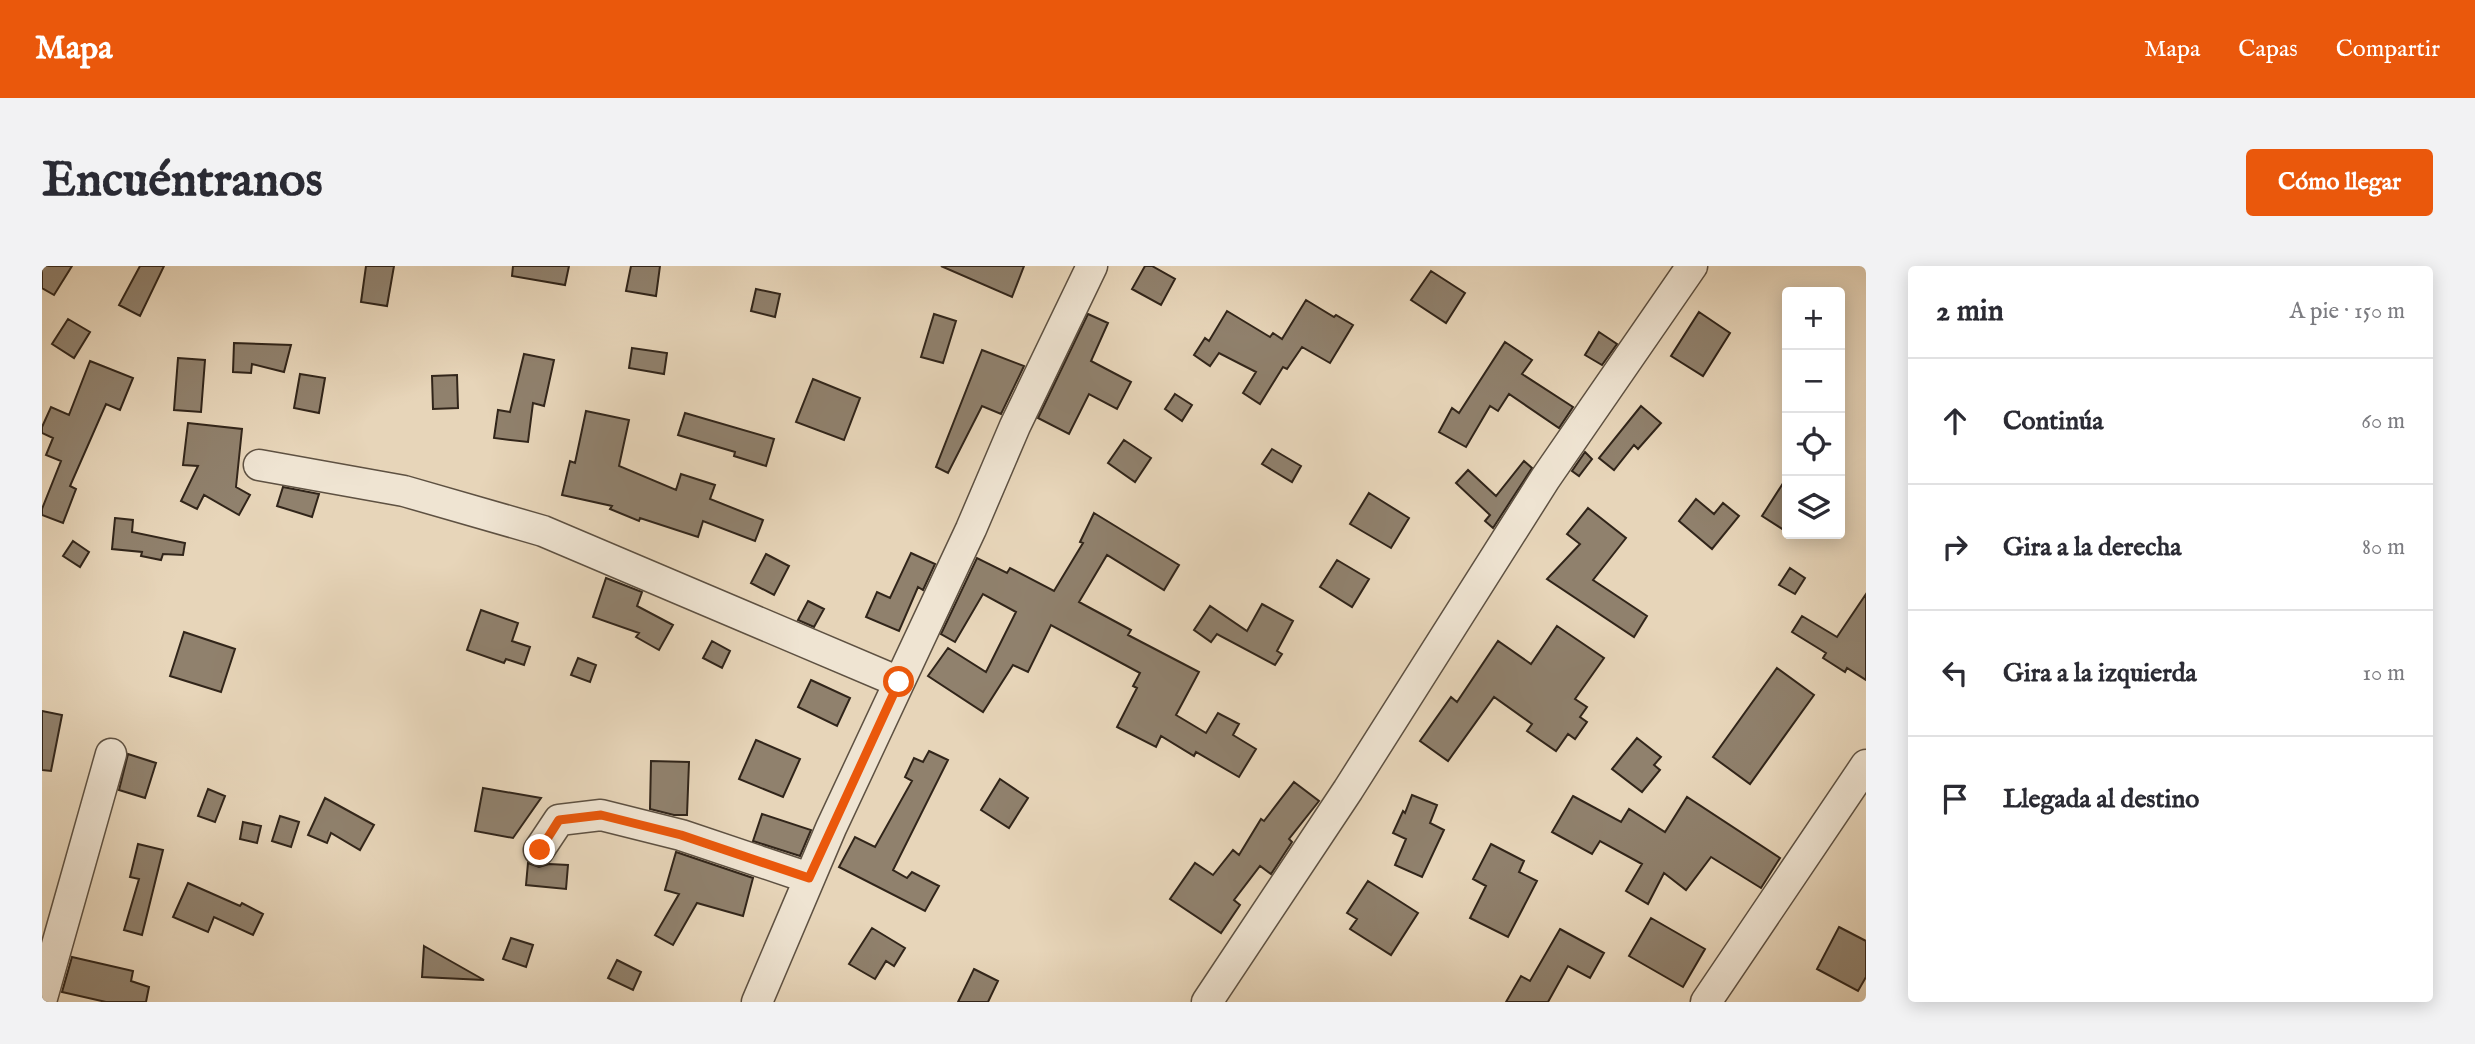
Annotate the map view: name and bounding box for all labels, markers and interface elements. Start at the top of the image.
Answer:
text: Mapa [35,28,112,70]
text: Mapa [2144,34,2200,65]
text: Capas [2238,34,2298,65]
text: Compartir [2336,34,2440,65]
button: Cómo llegar [2246,149,2433,216]
text: Encuéntranos [42,151,323,213]
map controls [1782,287,1845,539]
button: + [1782,287,1845,350]
text: 2 min [1936,293,2004,331]
text: A pie · 150 m [2289,297,2405,326]
button: − [1782,350,1845,413]
icon: ahead [1936,402,1974,440]
text: Continúa [2003,405,2104,438]
text: 60 m [2361,407,2405,436]
button: locate [1782,413,1845,476]
button: layers [1782,476,1845,539]
icon: right [1936,528,1974,566]
text: Gira a la derecha [2003,531,2182,564]
text: 80 m [2362,533,2405,562]
icon: left [1936,654,1974,692]
text: Gira a la izquierda [2003,657,2197,690]
text: 10 m [2362,659,2405,688]
route start [883,666,914,697]
icon: arrive [1936,780,1974,818]
text: Llegada al destino [2003,783,2199,816]
route end [524,834,555,865]

